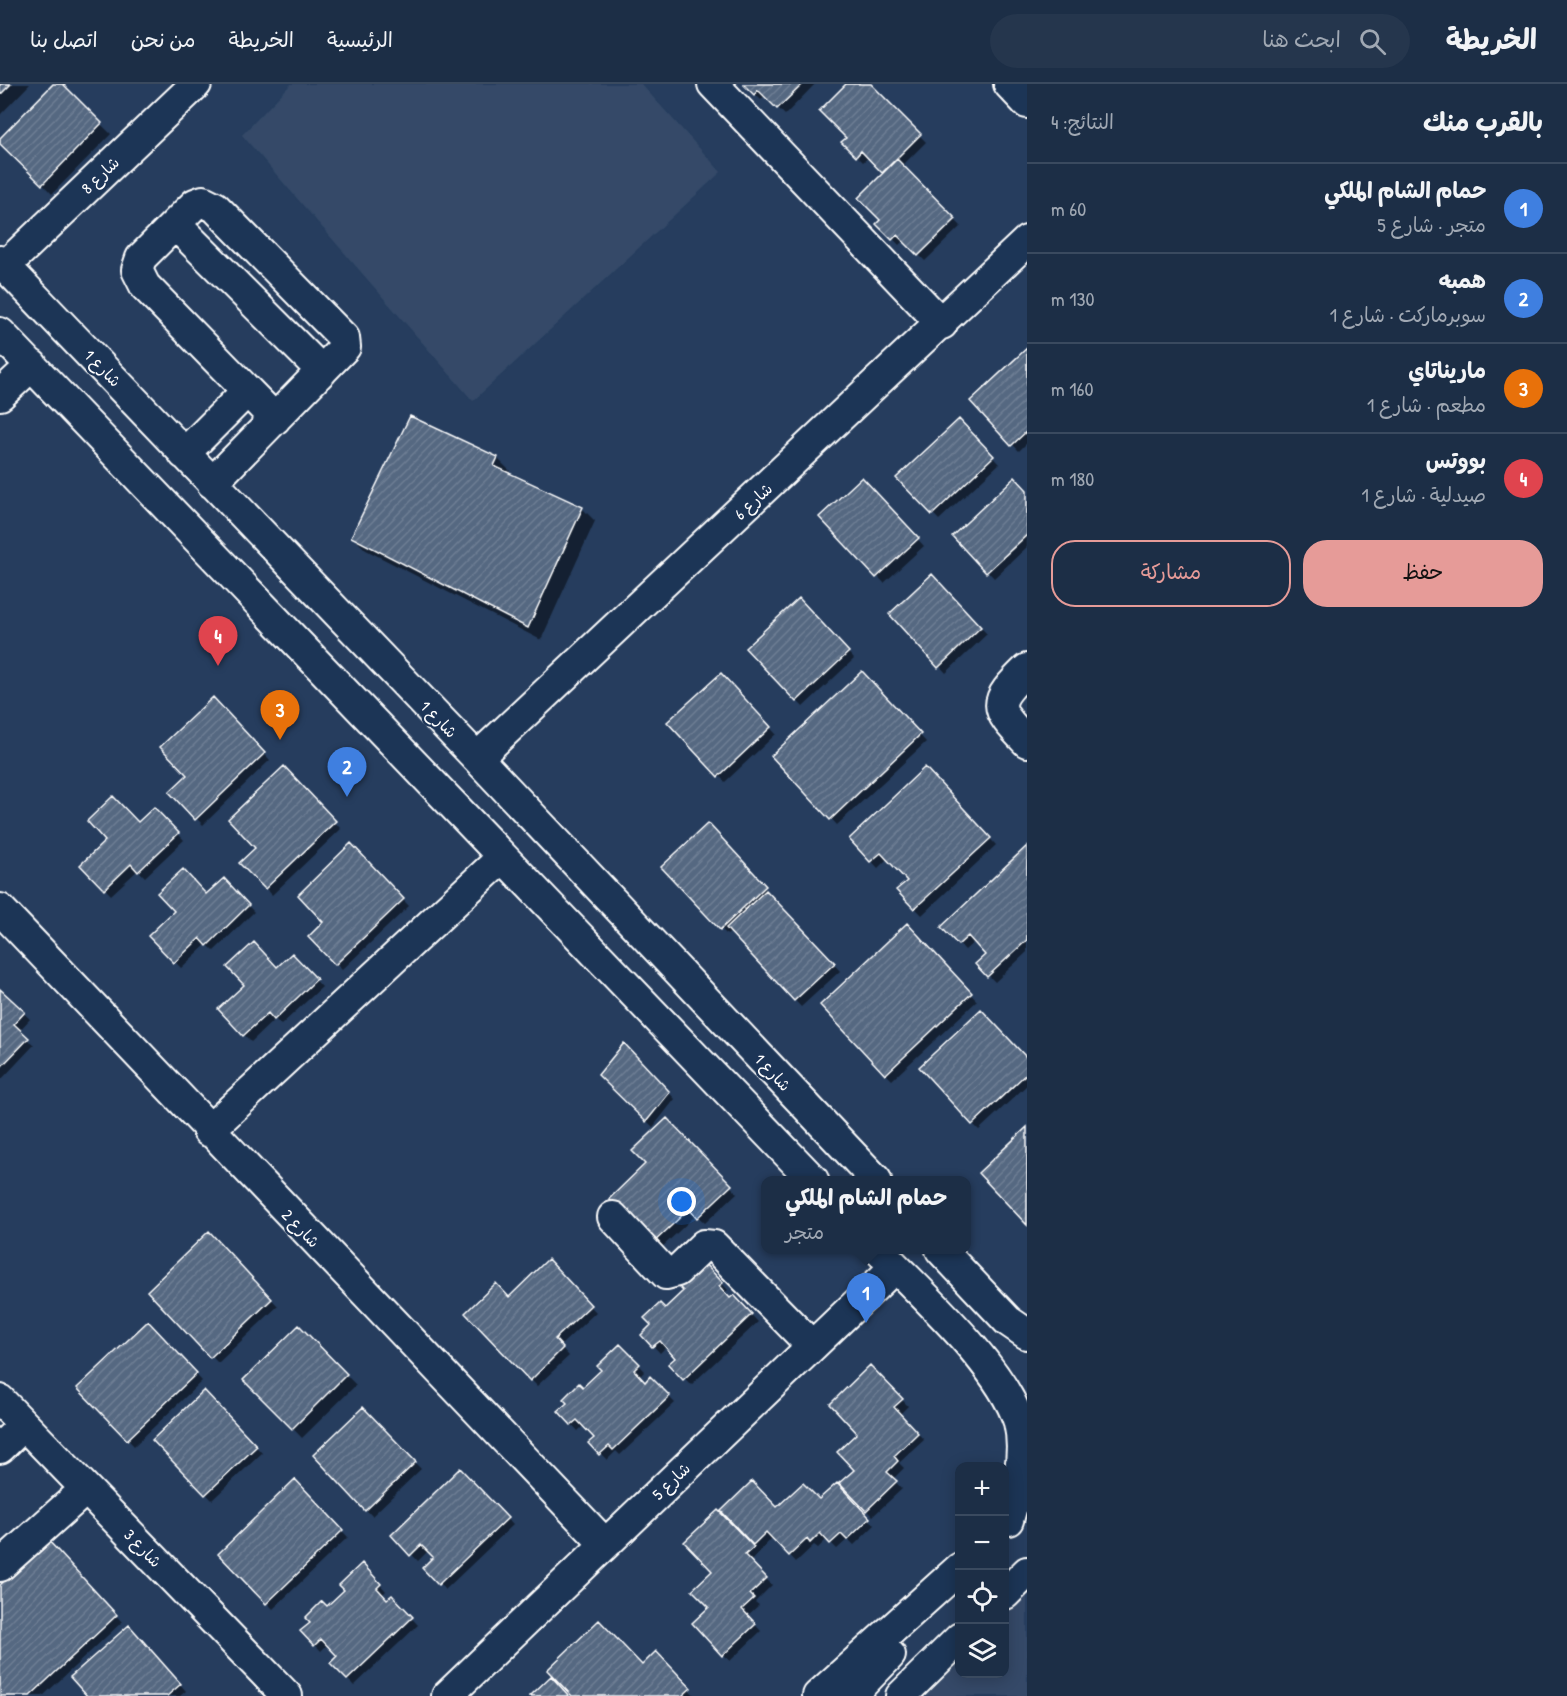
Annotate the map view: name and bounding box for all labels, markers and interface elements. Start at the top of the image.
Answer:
search box [990,14,1410,68]
text: الخريطة [1446,20,1537,58]
text: ابحث هنا [1262,24,1341,54]
text: اتصل بنا [30,25,98,54]
text: من نحن [131,25,195,54]
text: الخريطة [228,25,294,54]
text: الرئيسية [327,25,393,54]
icon: search [1356,25,1389,58]
text: بالقرب منك [1423,104,1543,139]
text: النتائج: 4 [1051,108,1114,135]
street label: شارع 8 [76,151,125,199]
text: حمام الشام الملكي [1324,175,1486,205]
text: 60 m [1051,195,1086,222]
text: 1 [1520,195,1527,222]
text: متجر · شارع 5 [1377,211,1486,238]
text: همبه [1439,265,1486,295]
text: 130 m [1051,285,1094,312]
text: 2 [1519,285,1528,312]
text: سوبرماركت · شارع 1 [1330,301,1486,328]
street label: شارع 1 [79,344,126,392]
text: ماريناتاي [1408,355,1486,385]
text: 160 m [1051,375,1093,402]
text: 3 [1519,375,1528,402]
text: مطعم · شارع 1 [1367,391,1486,418]
text: بووتس [1426,445,1486,475]
text: 180 m [1051,465,1094,492]
text: 4 [1520,465,1527,492]
street label: شارع 6 [729,478,778,525]
text: صيدلية · شارع 1 [1361,481,1486,508]
button: مشاركة [1051,540,1291,607]
button: حفظ [1303,540,1543,607]
pin: 4 [198,616,238,666]
pin: 3 [260,690,300,740]
street label: شارع 1 [415,695,462,743]
pin: 2 [328,748,366,797]
street label: شارع 1 [749,1048,796,1096]
popup [761,1176,971,1254]
text: حمام الشام الملكي [785,1182,947,1212]
your location [667,1187,696,1216]
street label: شارع 2 [276,1204,325,1253]
text: متجر [785,1218,824,1245]
pin: 1 [846,1274,886,1323]
street label: شارع 5 [647,1457,696,1505]
map controls [955,1462,1009,1678]
button: + [955,1462,1009,1516]
button: − [955,1516,1009,1570]
street label: شارع 3 [119,1524,167,1573]
button: locate [955,1570,1009,1624]
button: layers [955,1624,1009,1678]

